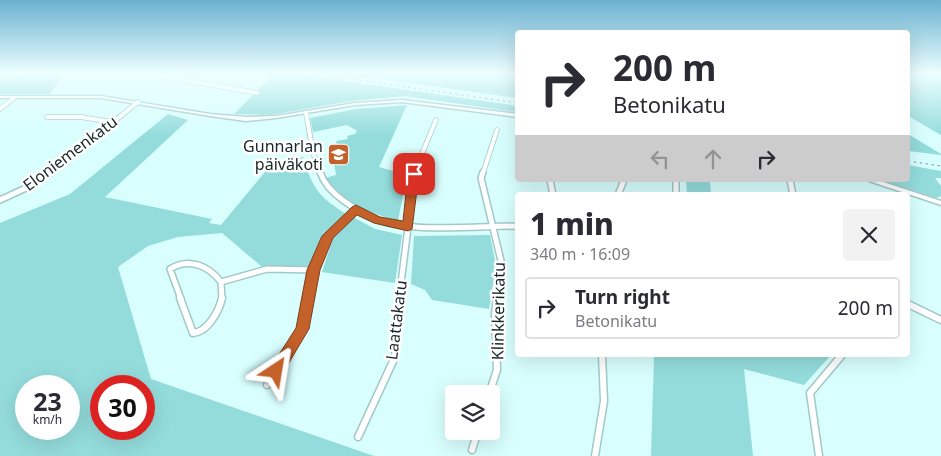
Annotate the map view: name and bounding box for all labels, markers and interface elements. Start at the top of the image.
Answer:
text: 200 m [613,44,716,91]
icon: right [530,50,595,115]
text: Betonikatu [613,89,726,119]
street label: Eloniemenkatu [18,110,122,196]
place label: Gunnarlan päiväkoti [243,135,323,175]
school or university icon: Gunnarlan päiväkoti [327,143,351,167]
icon: left [646,145,674,173]
icon: ahead [699,145,727,173]
icon: right [752,145,780,173]
pin [393,153,435,195]
icon: arrive [400,160,428,188]
text: 1 min [530,203,614,244]
button: close [843,209,895,261]
text: 340 m · 16:09 [530,243,630,265]
street label: Klinkkerikatu [486,262,510,360]
street label: Laattakatu [380,279,412,361]
text: Turn right [575,284,670,310]
icon: right [532,294,560,322]
text: 200 m [838,295,893,321]
text: Betonikatu [575,310,657,332]
position arrow [249,344,301,396]
speed limit sign: 30 [90,375,155,440]
text: 23 [33,384,62,418]
map controls [445,385,500,440]
button: layers [445,385,500,440]
text: km/h [33,411,62,428]

